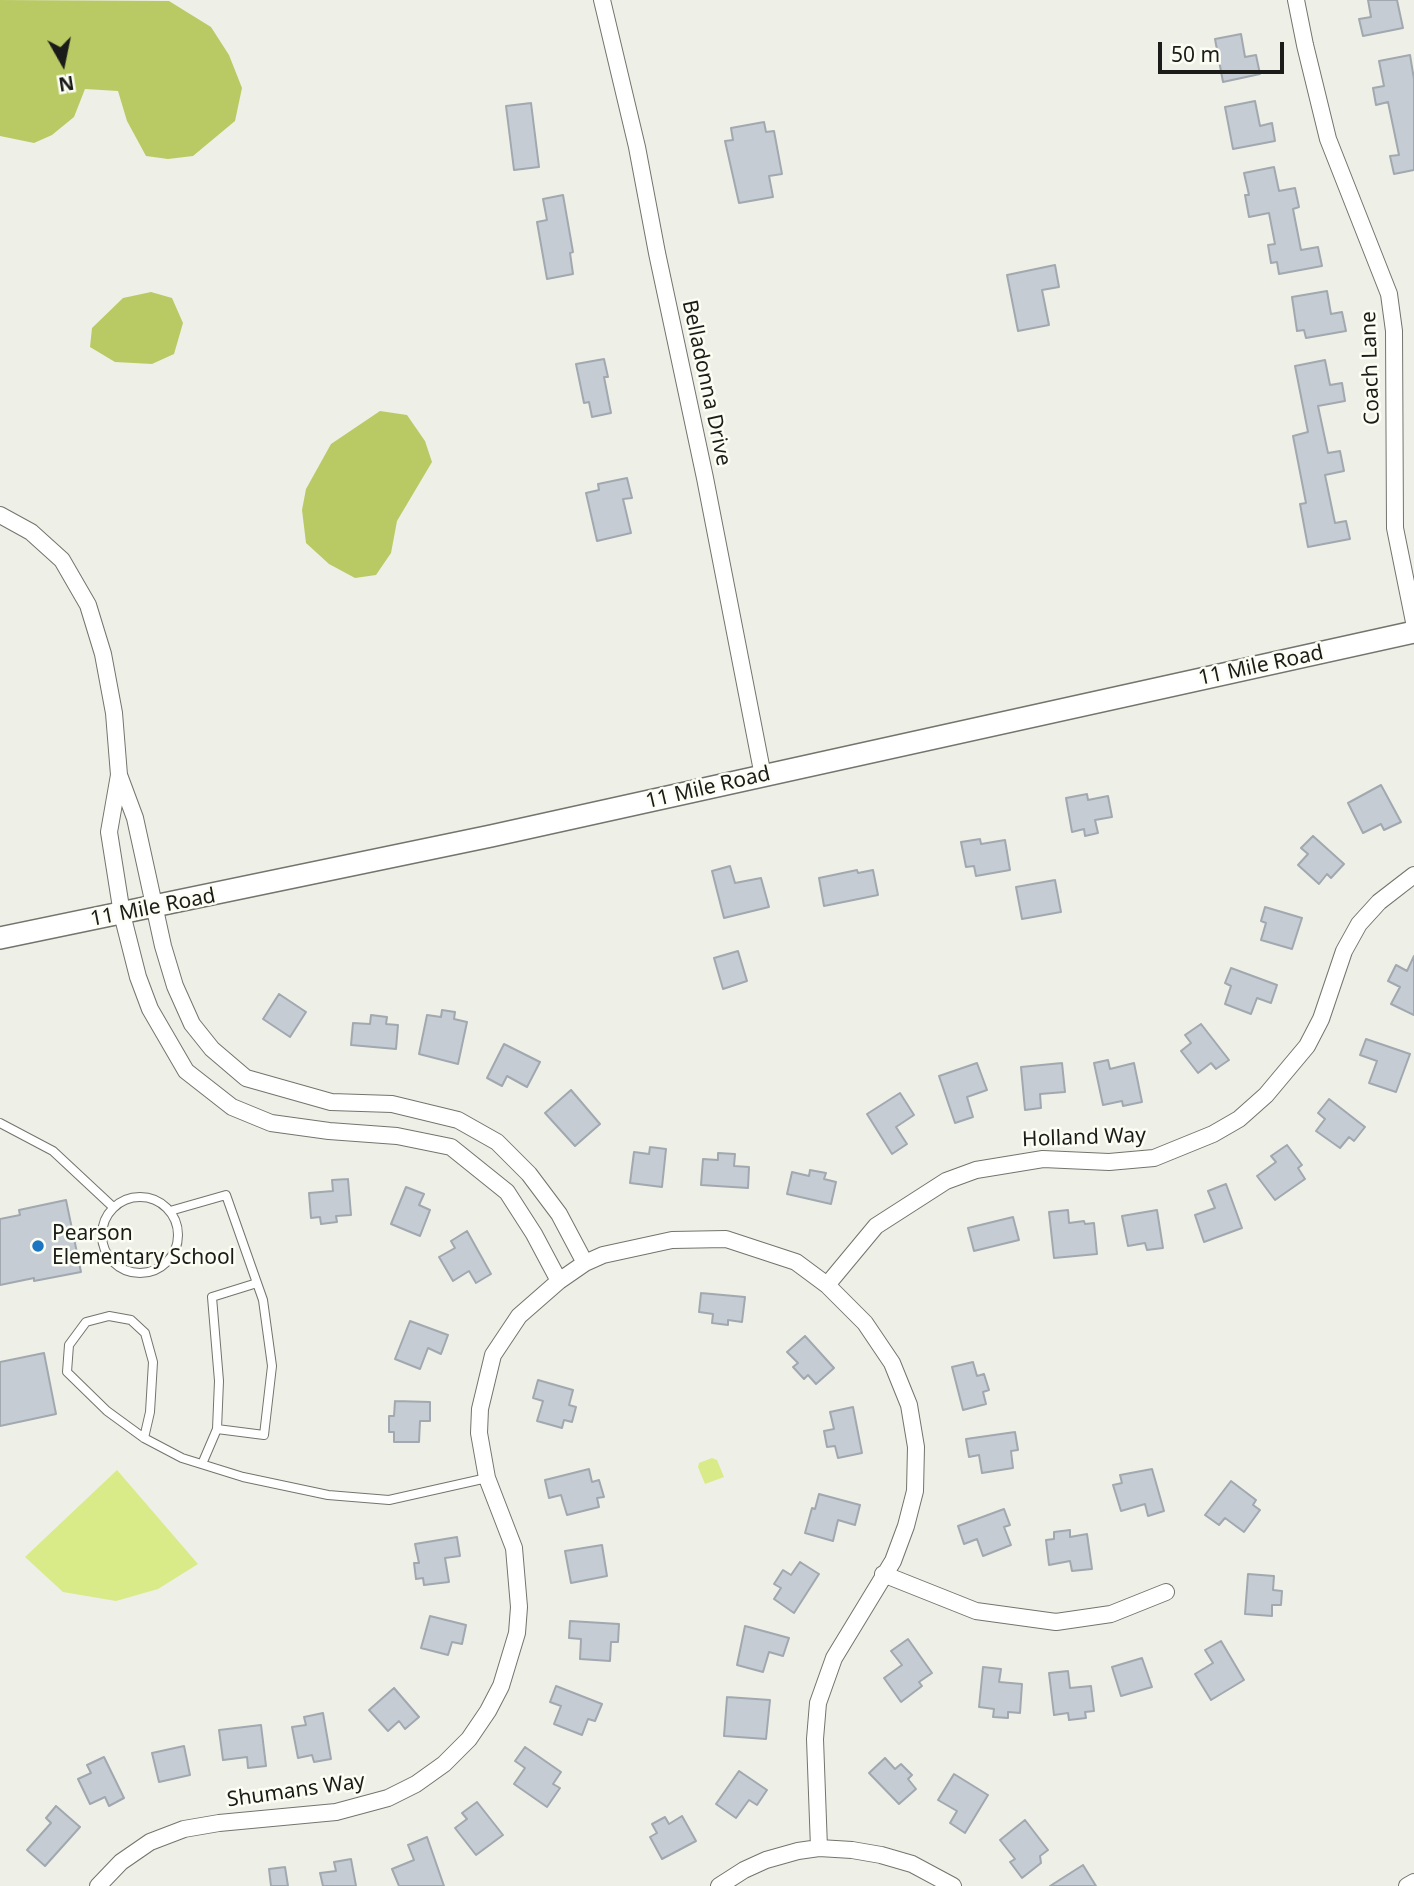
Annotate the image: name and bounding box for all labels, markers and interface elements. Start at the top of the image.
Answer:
north arrow [28,28,98,98]
scale bar [1162,28,1288,72]
text: 50 m [1171,40,1220,68]
text: N [57,70,76,98]
street label: Belladonna Drive [676,298,736,468]
street label: Coach Lane [1356,311,1386,425]
street label: 11 Mile Road [1196,640,1326,692]
street label: 11 Mile Road [643,761,773,815]
street label: 11 Mile Road [88,884,218,932]
street label: Holland Way [1022,1123,1146,1153]
place label: Pearson Elementary School [52,1221,235,1271]
marker: Pearson Elementary School [30,1238,46,1254]
street label: Shumans Way [225,1769,367,1813]

